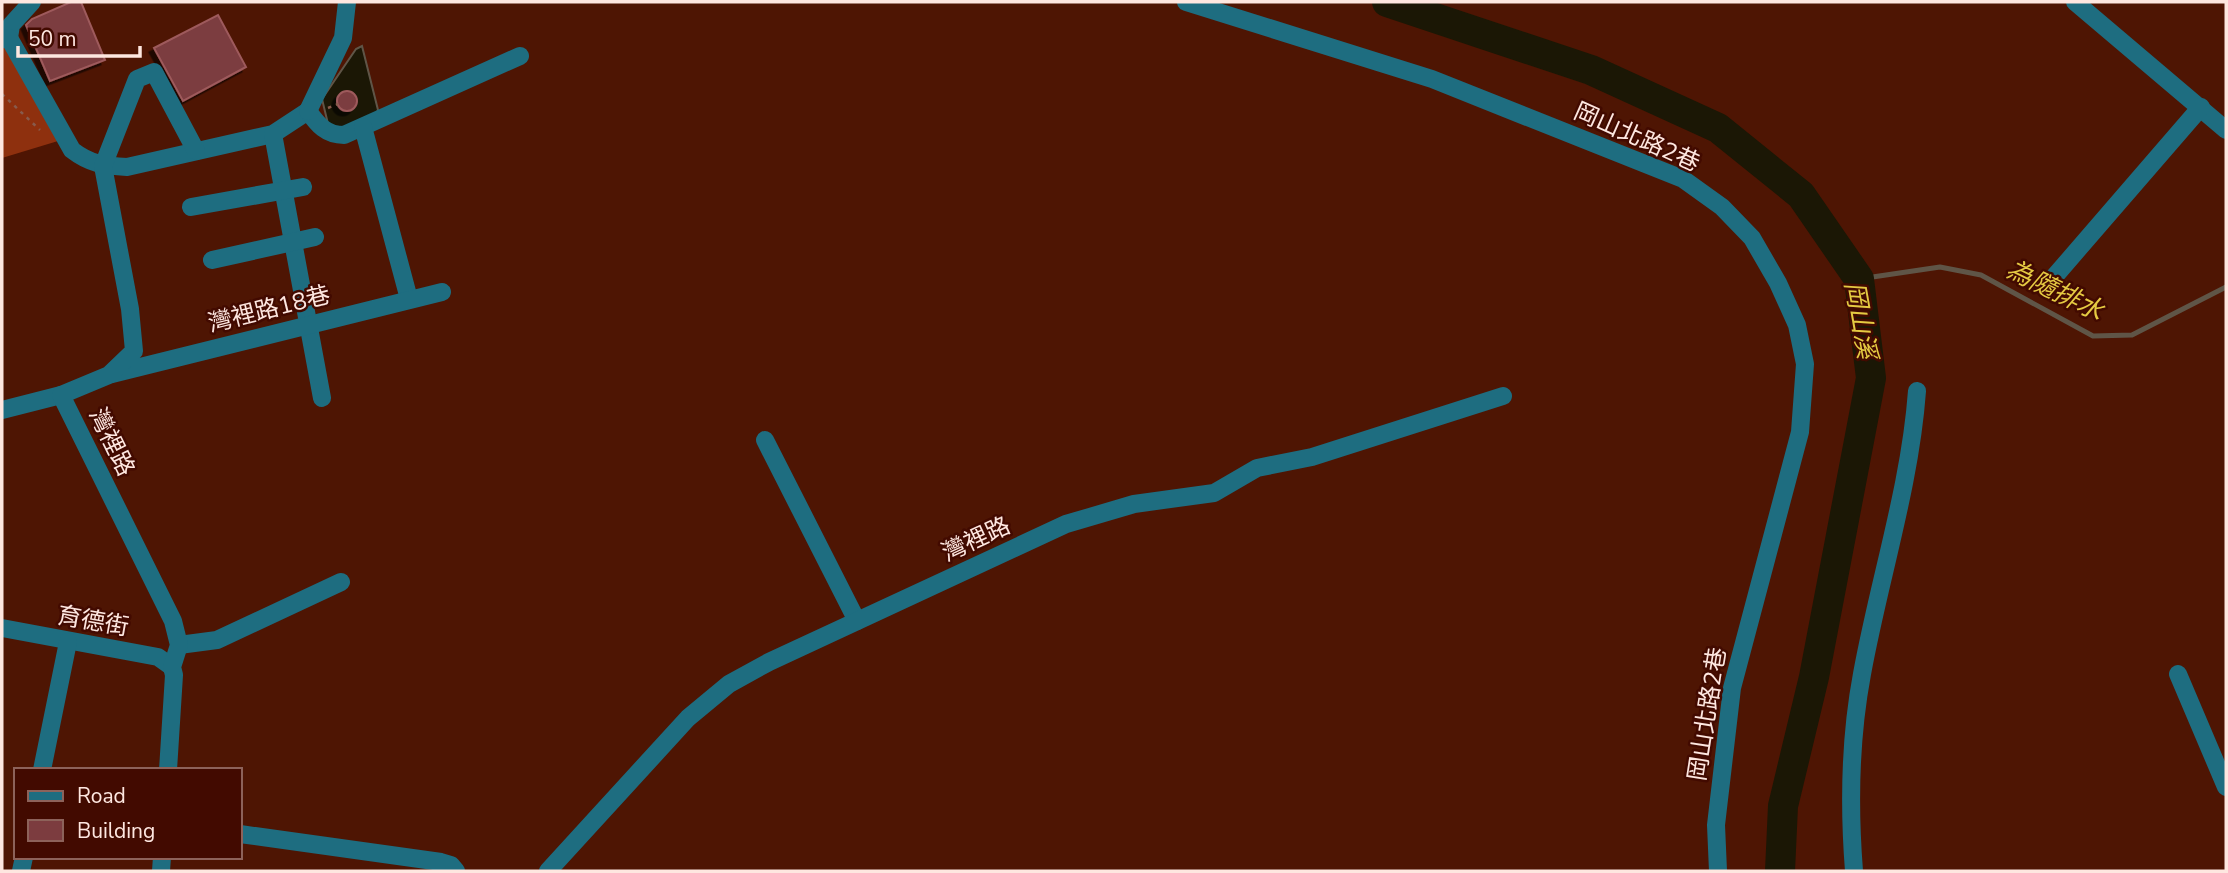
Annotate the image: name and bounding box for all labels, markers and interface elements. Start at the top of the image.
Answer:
scale bar [18,14,140,58]
text: 50 m [28,25,77,53]
street label: 岡山北路2巷 [1569,95,1705,179]
water label: 為隨排水 [2000,252,2110,329]
street label: 灣裡路18巷 [205,278,333,340]
water label: 岡山溪 [1836,279,1885,365]
street label: 灣裡路 [82,403,142,481]
street label: 灣裡路 [937,509,1015,569]
street label: 育德街 [55,599,131,643]
street label: 岡山北路2巷 [1681,645,1733,783]
legend [14,768,242,859]
text: Road [77,782,126,810]
text: Building [77,817,155,845]

